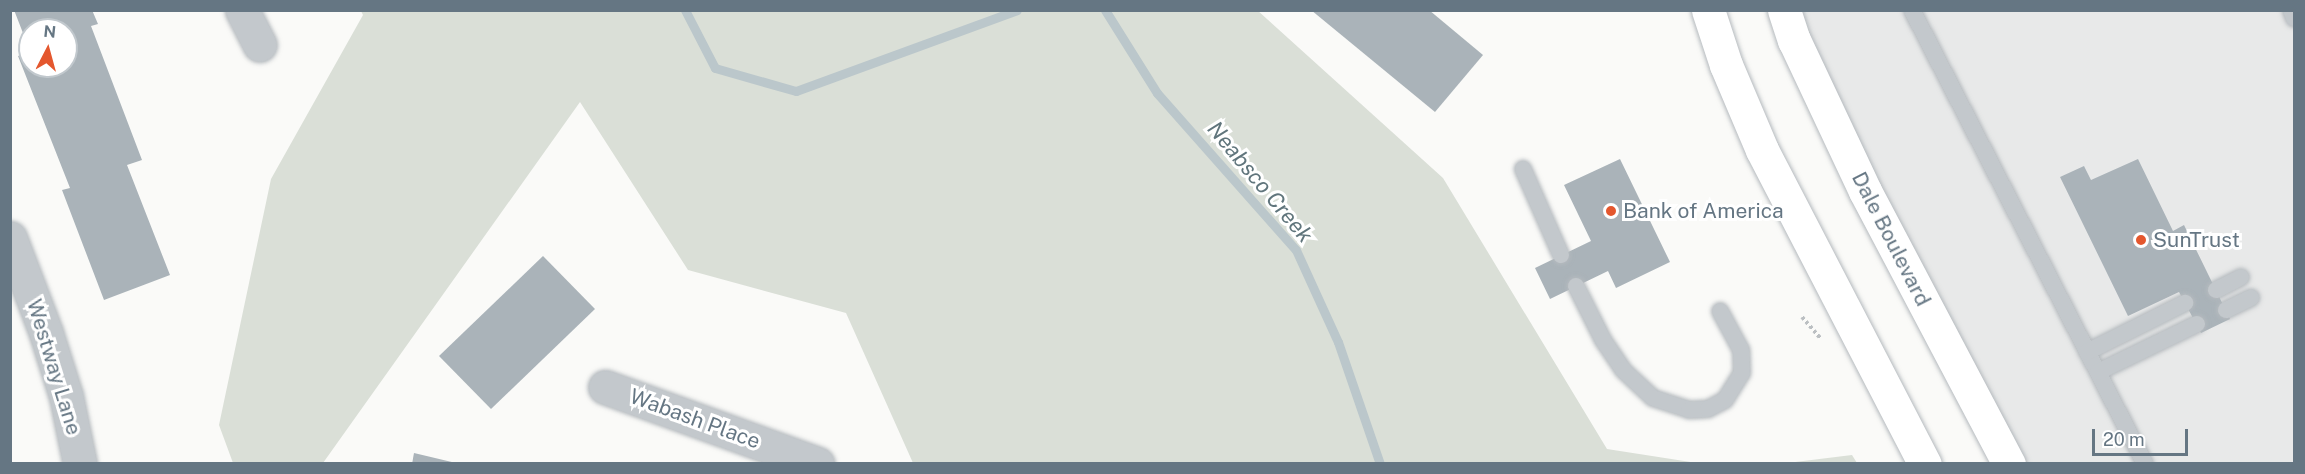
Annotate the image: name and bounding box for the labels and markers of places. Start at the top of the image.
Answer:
place label: Bank of America [1623,198,1784,224]
marker: Bank of America [1604,204,1618,218]
place label: SunTrust [2153,227,2240,253]
marker: SunTrust [2134,233,2148,247]

